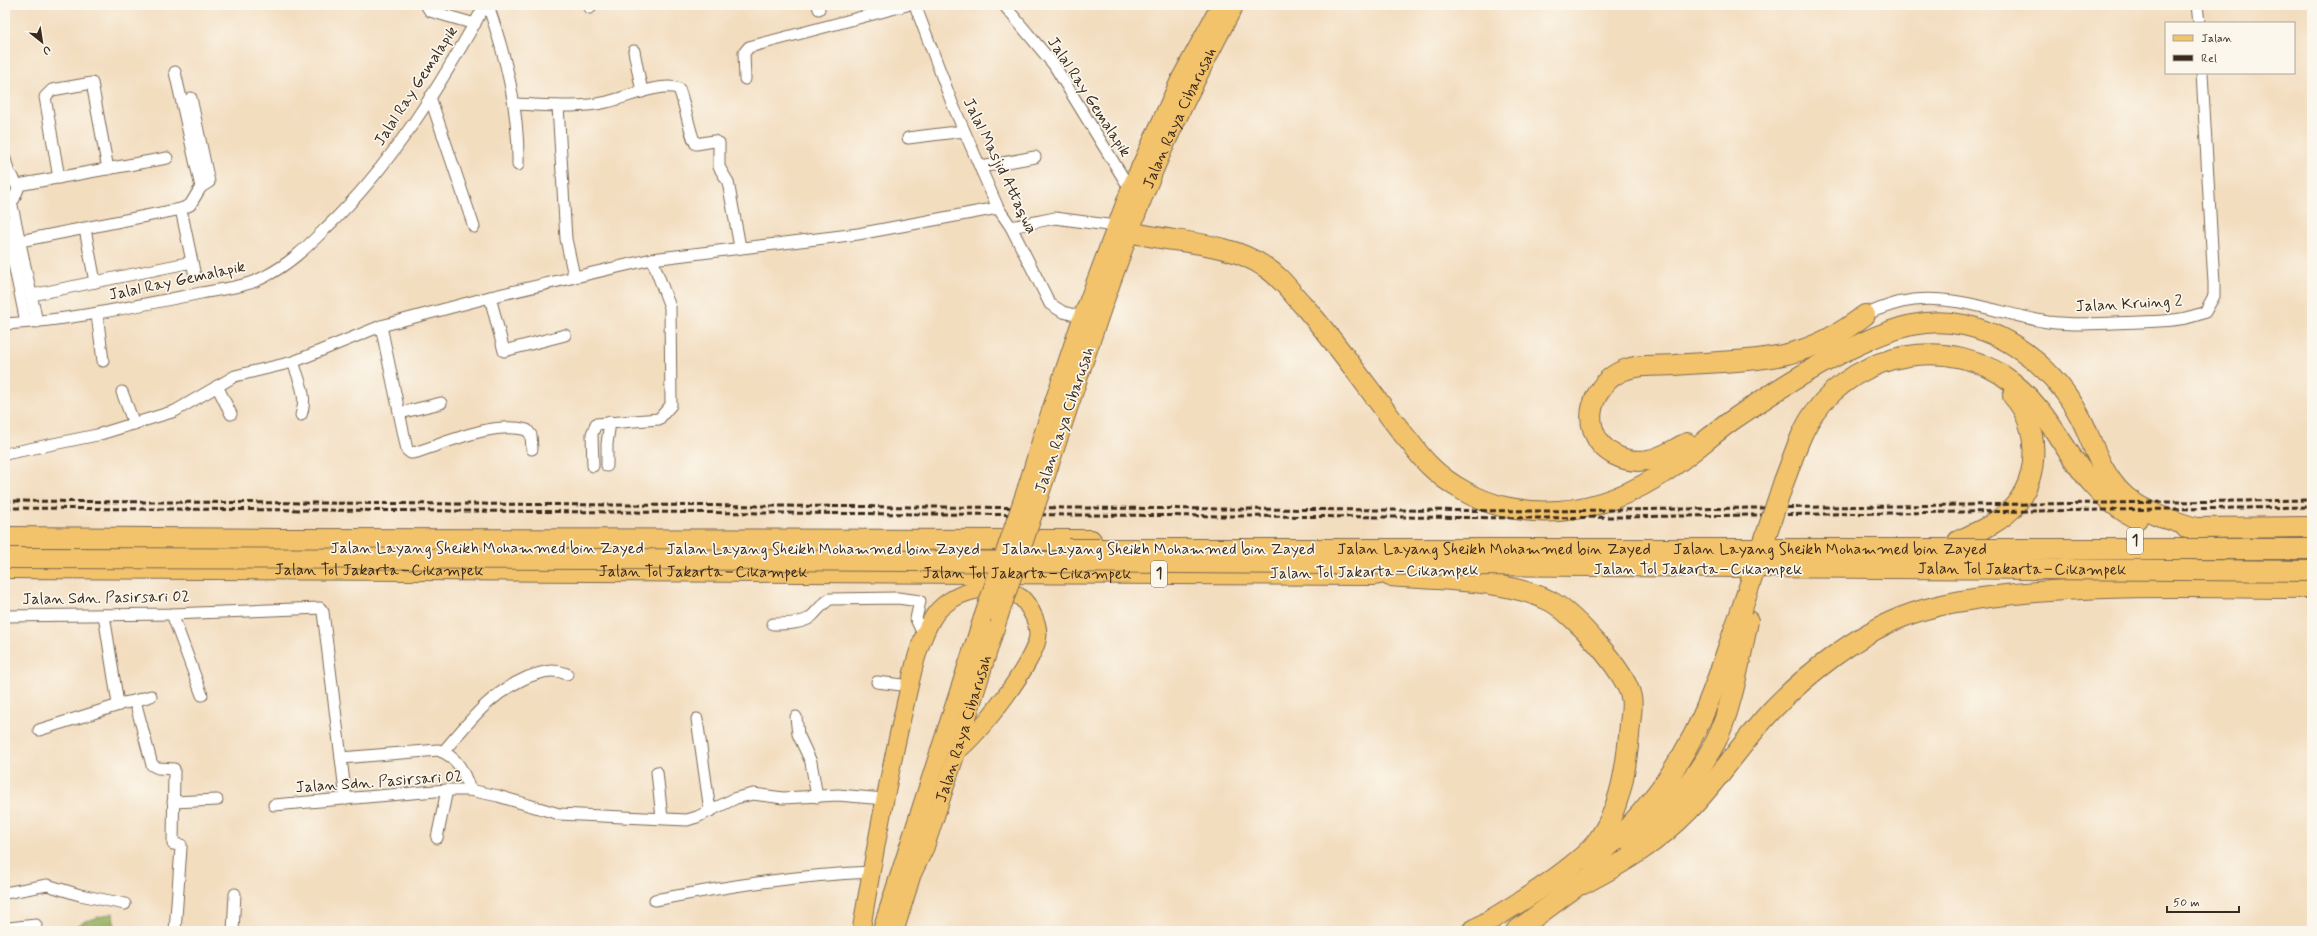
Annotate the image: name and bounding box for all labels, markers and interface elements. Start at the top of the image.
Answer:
north arrow [22,22,62,62]
street label: Jalal Ray Gemalapik [369,22,463,150]
legend [2165,22,2295,74]
text: Jalan [2201,31,2233,47]
street label: Jalal Ray Gemalapik [1042,33,1136,161]
text: U [40,42,53,58]
street label: Jalan Raya Cibarusah [1138,44,1222,191]
text: Rel [2201,51,2217,67]
street label: Jalal Masjid Attaqwa [958,95,1042,238]
street label: Jalal Ray Gemalapik [107,256,247,306]
street label: Jalan Kruing 2 [2075,291,2183,317]
street label: Jalan Raya Cibarusah [1030,344,1100,496]
road number: 1 [2127,528,2143,554]
street label: Jalan Layang Sheikh Mohammed bin Zayed [330,538,644,559]
street label: Jalan Layang Sheikh Mohammed bin Zayed [666,539,980,560]
street label: Jalan Layang Sheikh Mohammed bin Zayed [1001,539,1315,560]
street label: Jalan Layang Sheikh Mohammed bin Zayed [1337,539,1651,560]
street label: Jalan Layang Sheikh Mohammed bin Zayed [1673,539,1987,560]
street label: Jalan Tol Jakarta–Cikampek [1917,558,2127,580]
street label: Jalan Tol Jakarta–Cikampek [274,559,484,581]
street label: Jalan Tol Jakarta–Cikampek [1594,559,1802,580]
street label: Jalan Tol Jakarta–Cikampek [1269,560,1479,584]
street label: Jalan Tol Jakarta–Cikampek [598,561,808,583]
road number: 1 [1151,561,1167,587]
street label: Jalan Tol Jakarta–Cikampek [922,562,1132,584]
street label: Jalan Sdn. Pasirsari 02 [22,586,190,610]
street label: Jalan Raya Cibarusah [930,652,997,805]
street label: Jalan Sdn. Pasirsari 02 [295,766,463,798]
scale bar [2167,888,2239,914]
text: 50 m [2173,895,2200,911]

